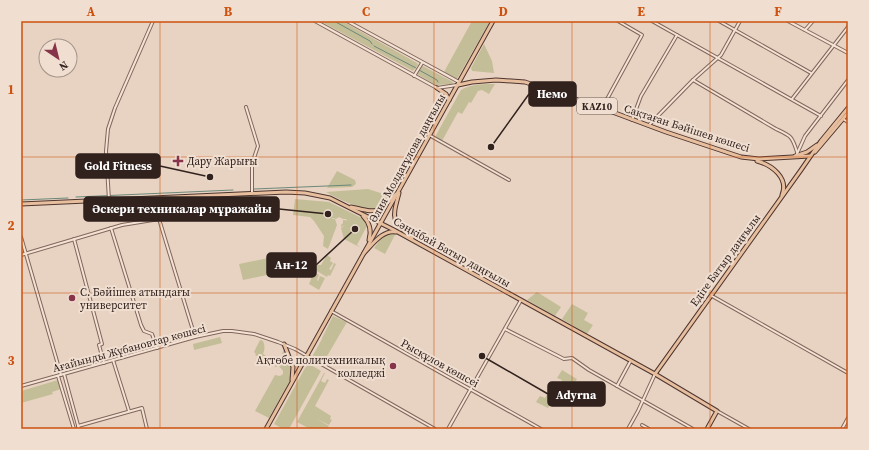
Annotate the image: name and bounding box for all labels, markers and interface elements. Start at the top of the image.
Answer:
text: A [87,3,96,20]
text: B [224,3,233,20]
text: C [362,3,370,20]
text: D [498,3,508,20]
text: E [637,3,645,20]
text: F [774,3,782,20]
north arrow [38,38,78,78]
text: N [56,57,71,74]
text: 1 [7,81,15,98]
callout: Немо [529,82,576,106]
text: Немо [537,86,568,102]
street label: Әлия Молдағұлова даңғылы [366,91,449,225]
road number: KAZ10 [577,98,617,114]
street label: Сақтаған Бәйішев көшесі [622,101,752,156]
callout: Gold Fitness [76,154,160,178]
place label: Дару Жарығы [187,154,258,169]
marker: Дару Жарығы [172,155,184,167]
text: Gold Fitness [84,158,152,174]
callout: Әскери техникалар мұражайы [84,197,279,221]
text: Әскери техникалар мұражайы [92,201,272,217]
street label: Едіге Батыр даңғылы [687,211,764,310]
street label: Сәңкібай Батыр даңғылы [391,214,513,291]
text: 2 [7,217,15,234]
callout: Ан-12 [267,253,316,277]
text: Ан-12 [275,257,308,273]
place label: С. Бәйішев атындағы университет [80,285,190,313]
marker: С. Бәйішев атындағы университет [67,293,77,303]
street label: Ағайынды Жұбановтар көшесі [51,321,207,376]
street label: Рысқұлов көшсеі [398,336,482,391]
text: 3 [7,352,15,369]
place label: Ақтөбе политехникалық колледжі [256,353,386,381]
marker: Ақтөбе политехникалық колледжі [388,361,398,371]
callout: Adyrna [548,382,605,406]
text: Adyrna [556,387,597,403]

